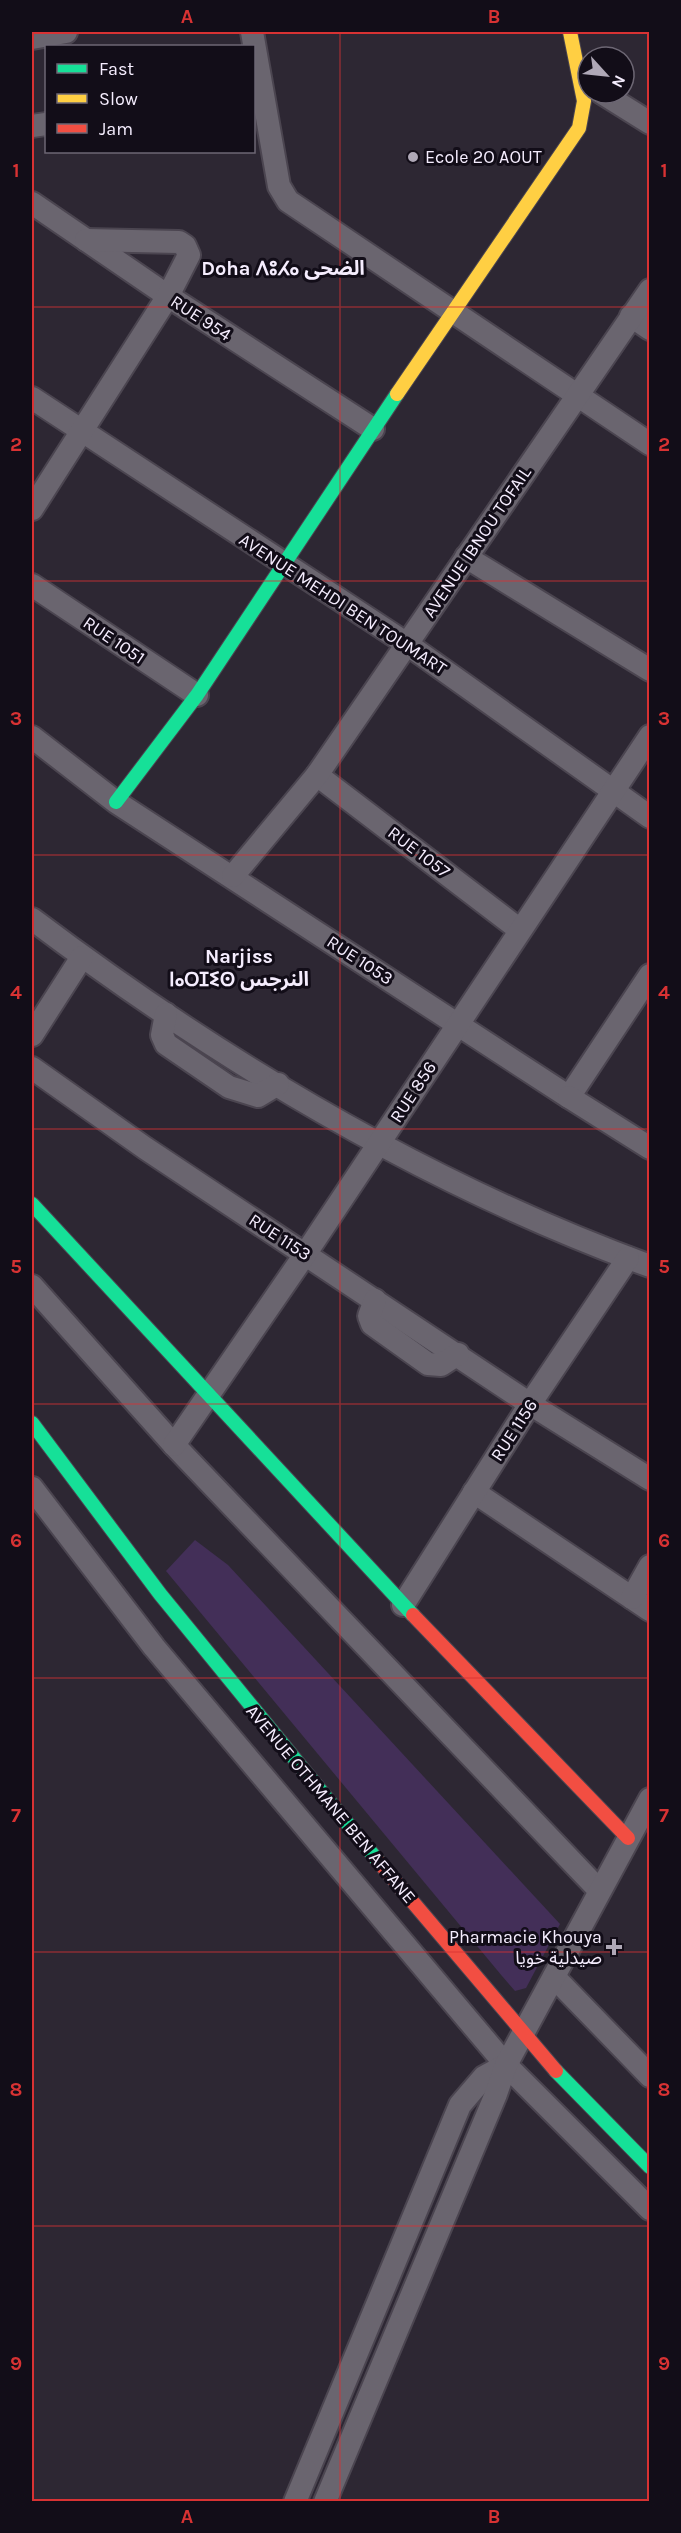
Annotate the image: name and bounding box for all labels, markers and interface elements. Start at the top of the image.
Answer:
text: A [181,5,194,28]
text: B [488,5,500,28]
legend [45,45,255,153]
north arrow [576,45,636,105]
text: Fast [99,58,134,80]
text: N [608,72,630,91]
text: Slow [99,88,138,110]
text: Jam [99,118,133,140]
place label: Ecole 2O AOUT [425,146,542,168]
marker: Ecole 2O AOUT [406,150,420,164]
text: 1 [12,159,20,182]
text: 1 [660,159,668,182]
district label: Doha ⴷⵓⵃⴰ الضحى [201,257,365,280]
street label: RUE 954 [167,290,235,346]
text: 2 [10,433,22,456]
text: 2 [658,433,670,456]
street label: AVENUE IBNOU TOFAIL [418,462,536,622]
street label: AVENUE MEHDI BEN TOUMART [235,529,451,679]
street label: RUE 1051 [79,611,149,669]
text: 3 [10,707,22,730]
text: 3 [658,707,670,730]
street label: RUE 1057 [383,821,455,883]
street label: RUE 1053 [323,930,397,990]
district label: Narjiss ⵏⴰⵔⵊⵉⵙ النرجس [169,945,309,991]
text: 4 [10,981,22,1004]
text: 4 [658,981,670,1004]
street label: RUE 856 [385,1057,441,1127]
street label: RUE 1153 [245,1209,315,1265]
text: 5 [10,1255,22,1278]
text: 5 [658,1255,670,1278]
street label: RUE 1156 [486,1395,542,1465]
text: 6 [10,1529,22,1552]
text: 6 [658,1529,670,1552]
street label: AVENUE OTHMANE BEN AFFANE [241,1700,421,1908]
text: 7 [11,1804,21,1827]
text: 7 [659,1804,669,1827]
place label: Pharmacie Khouya صيدلية خويا [449,1926,602,1969]
marker: Pharmacie Khouya صيدلية خويا [607,1940,621,1954]
text: 8 [10,2078,22,2101]
text: 8 [658,2078,670,2101]
text: 9 [10,2352,22,2375]
text: 9 [658,2352,670,2375]
text: A [181,2505,194,2528]
text: B [488,2505,500,2528]

